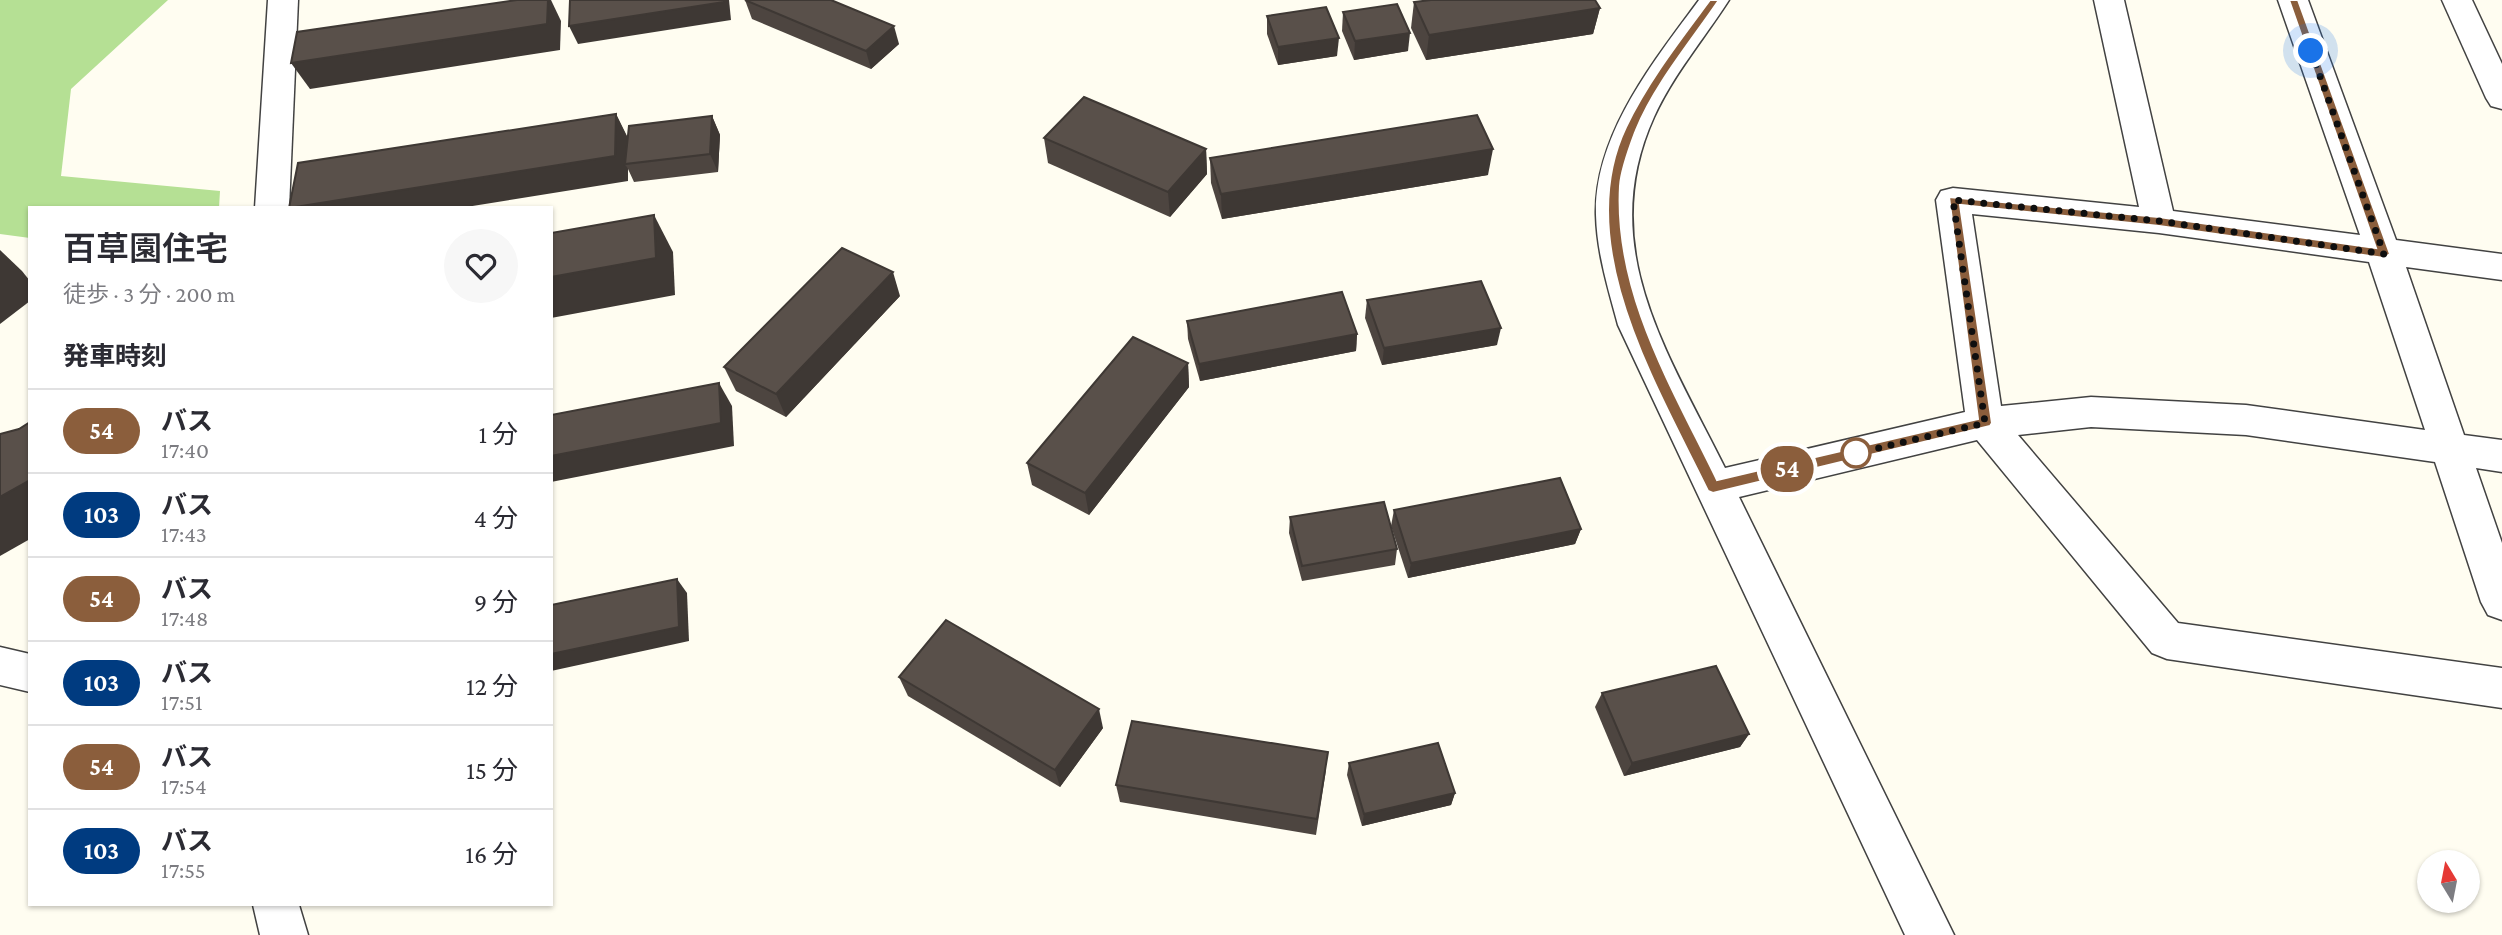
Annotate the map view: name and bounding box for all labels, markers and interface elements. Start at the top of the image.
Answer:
your location [2293,33,2328,68]
button: heart [444,229,518,303]
text: 百草園住宅 [63,230,228,267]
text: 徒歩 · 3 分 · 200 m [63,281,235,307]
text: 発車時刻 [63,342,167,371]
text: バス [161,407,213,436]
text: 54 [89,417,114,444]
text: 1 分 [478,420,518,449]
text: 17:40 [161,437,209,463]
unlabelled marker [1841,438,1871,468]
line badge: 54 [1756,446,1818,492]
text: 54 [1775,455,1799,482]
text: バス [161,491,213,520]
text: 103 [84,501,119,528]
text: 4 分 [474,504,518,533]
text: 17:43 [161,521,207,547]
text: バス [161,575,213,604]
text: 54 [89,585,114,612]
text: 9 分 [474,588,518,617]
text: 17:48 [161,605,208,631]
text: バス [161,659,213,688]
text: 103 [84,669,119,696]
text: 12 分 [466,672,518,701]
text: 17:51 [161,689,203,715]
text: バス [161,743,213,772]
text: 54 [89,753,114,780]
text: 15 分 [466,756,518,785]
text: 17:54 [161,773,207,799]
text: バス [161,827,213,856]
text: 103 [84,837,119,864]
text: 16 分 [465,840,518,869]
north arrow [2417,850,2480,914]
map controls [2417,850,2480,913]
text: 17:55 [161,857,206,883]

